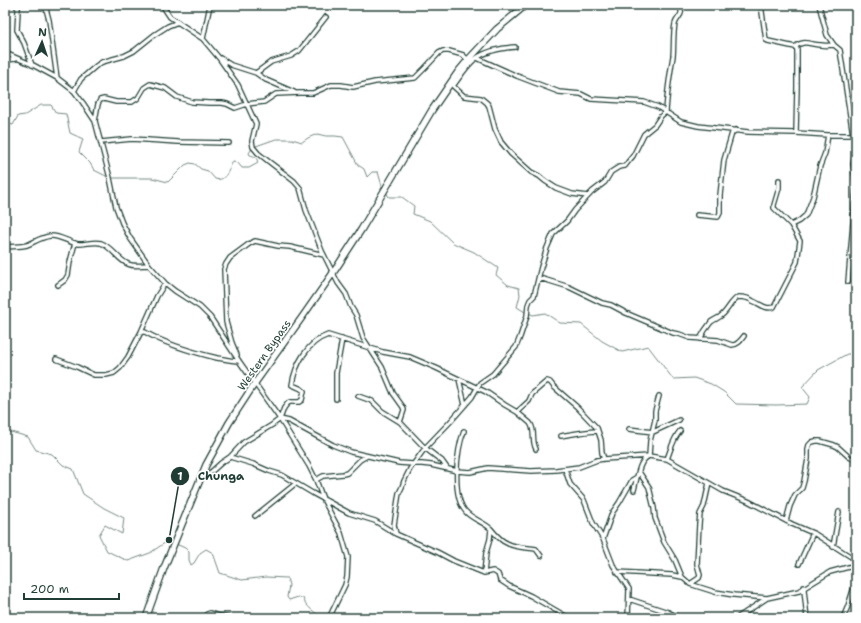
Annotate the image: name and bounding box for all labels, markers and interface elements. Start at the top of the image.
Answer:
north arrow [22,22,62,62]
text: N [38,25,48,40]
street label: Western Bypass [234,317,295,394]
callout: Chunga [170,464,252,488]
text: 1 [177,468,183,484]
text: Chunga [198,468,245,484]
scale bar [24,575,119,601]
text: 200 m [30,581,69,597]

